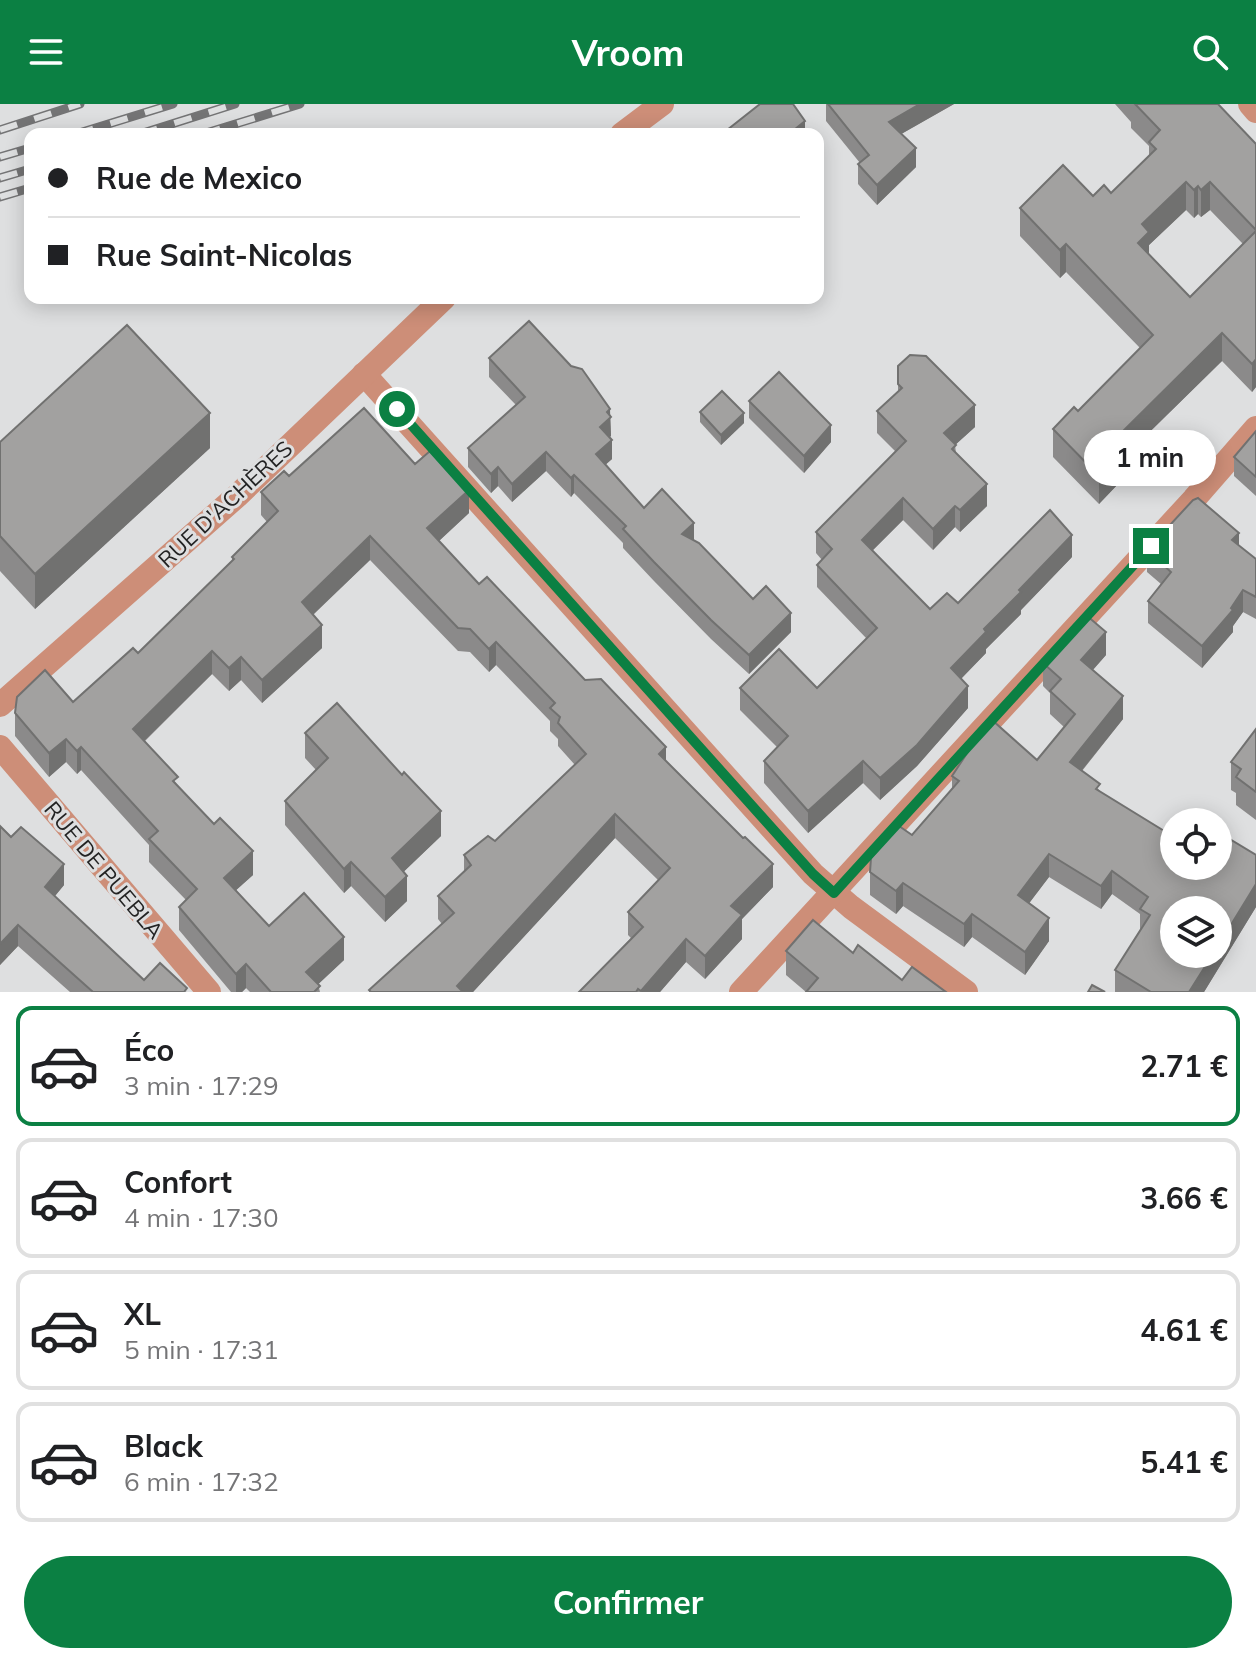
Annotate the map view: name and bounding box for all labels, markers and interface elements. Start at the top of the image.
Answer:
icon: menu [24,30,68,74]
text: Vroom [572,30,684,75]
icon: search [1188,30,1232,74]
text: Rue de Mexico [96,159,302,197]
text: Rue Saint-Nicolas [96,236,352,274]
route start [379,391,415,427]
callout: 1 min [1085,430,1217,486]
street label: RUE D'ACHÈRES [152,435,298,573]
text: 1 min [1116,441,1184,474]
route end [1133,528,1169,564]
street label: RUE DE PUEBLA [38,795,170,945]
map controls [1160,808,1232,968]
button: locate [1160,808,1232,880]
button: layers [1160,896,1232,968]
icon: car [28,1030,100,1102]
text: Éco [124,1031,174,1069]
text: 2.71 € [1140,1047,1228,1085]
text: 3 min · 17:29 [124,1069,279,1102]
icon: car [28,1162,100,1234]
text: Confort [124,1163,232,1201]
text: 3.66 € [1140,1179,1228,1217]
text: 4 min · 17:30 [124,1201,279,1234]
icon: car [28,1294,100,1366]
text: XL [124,1295,161,1333]
text: 4.61 € [1140,1311,1228,1349]
text: 5 min · 17:31 [124,1333,279,1366]
icon: car [28,1426,100,1498]
text: Black [124,1427,203,1465]
text: 5.41 € [1140,1443,1228,1481]
text: 6 min · 17:32 [124,1465,279,1498]
button: Confirmer [24,1556,1232,1648]

